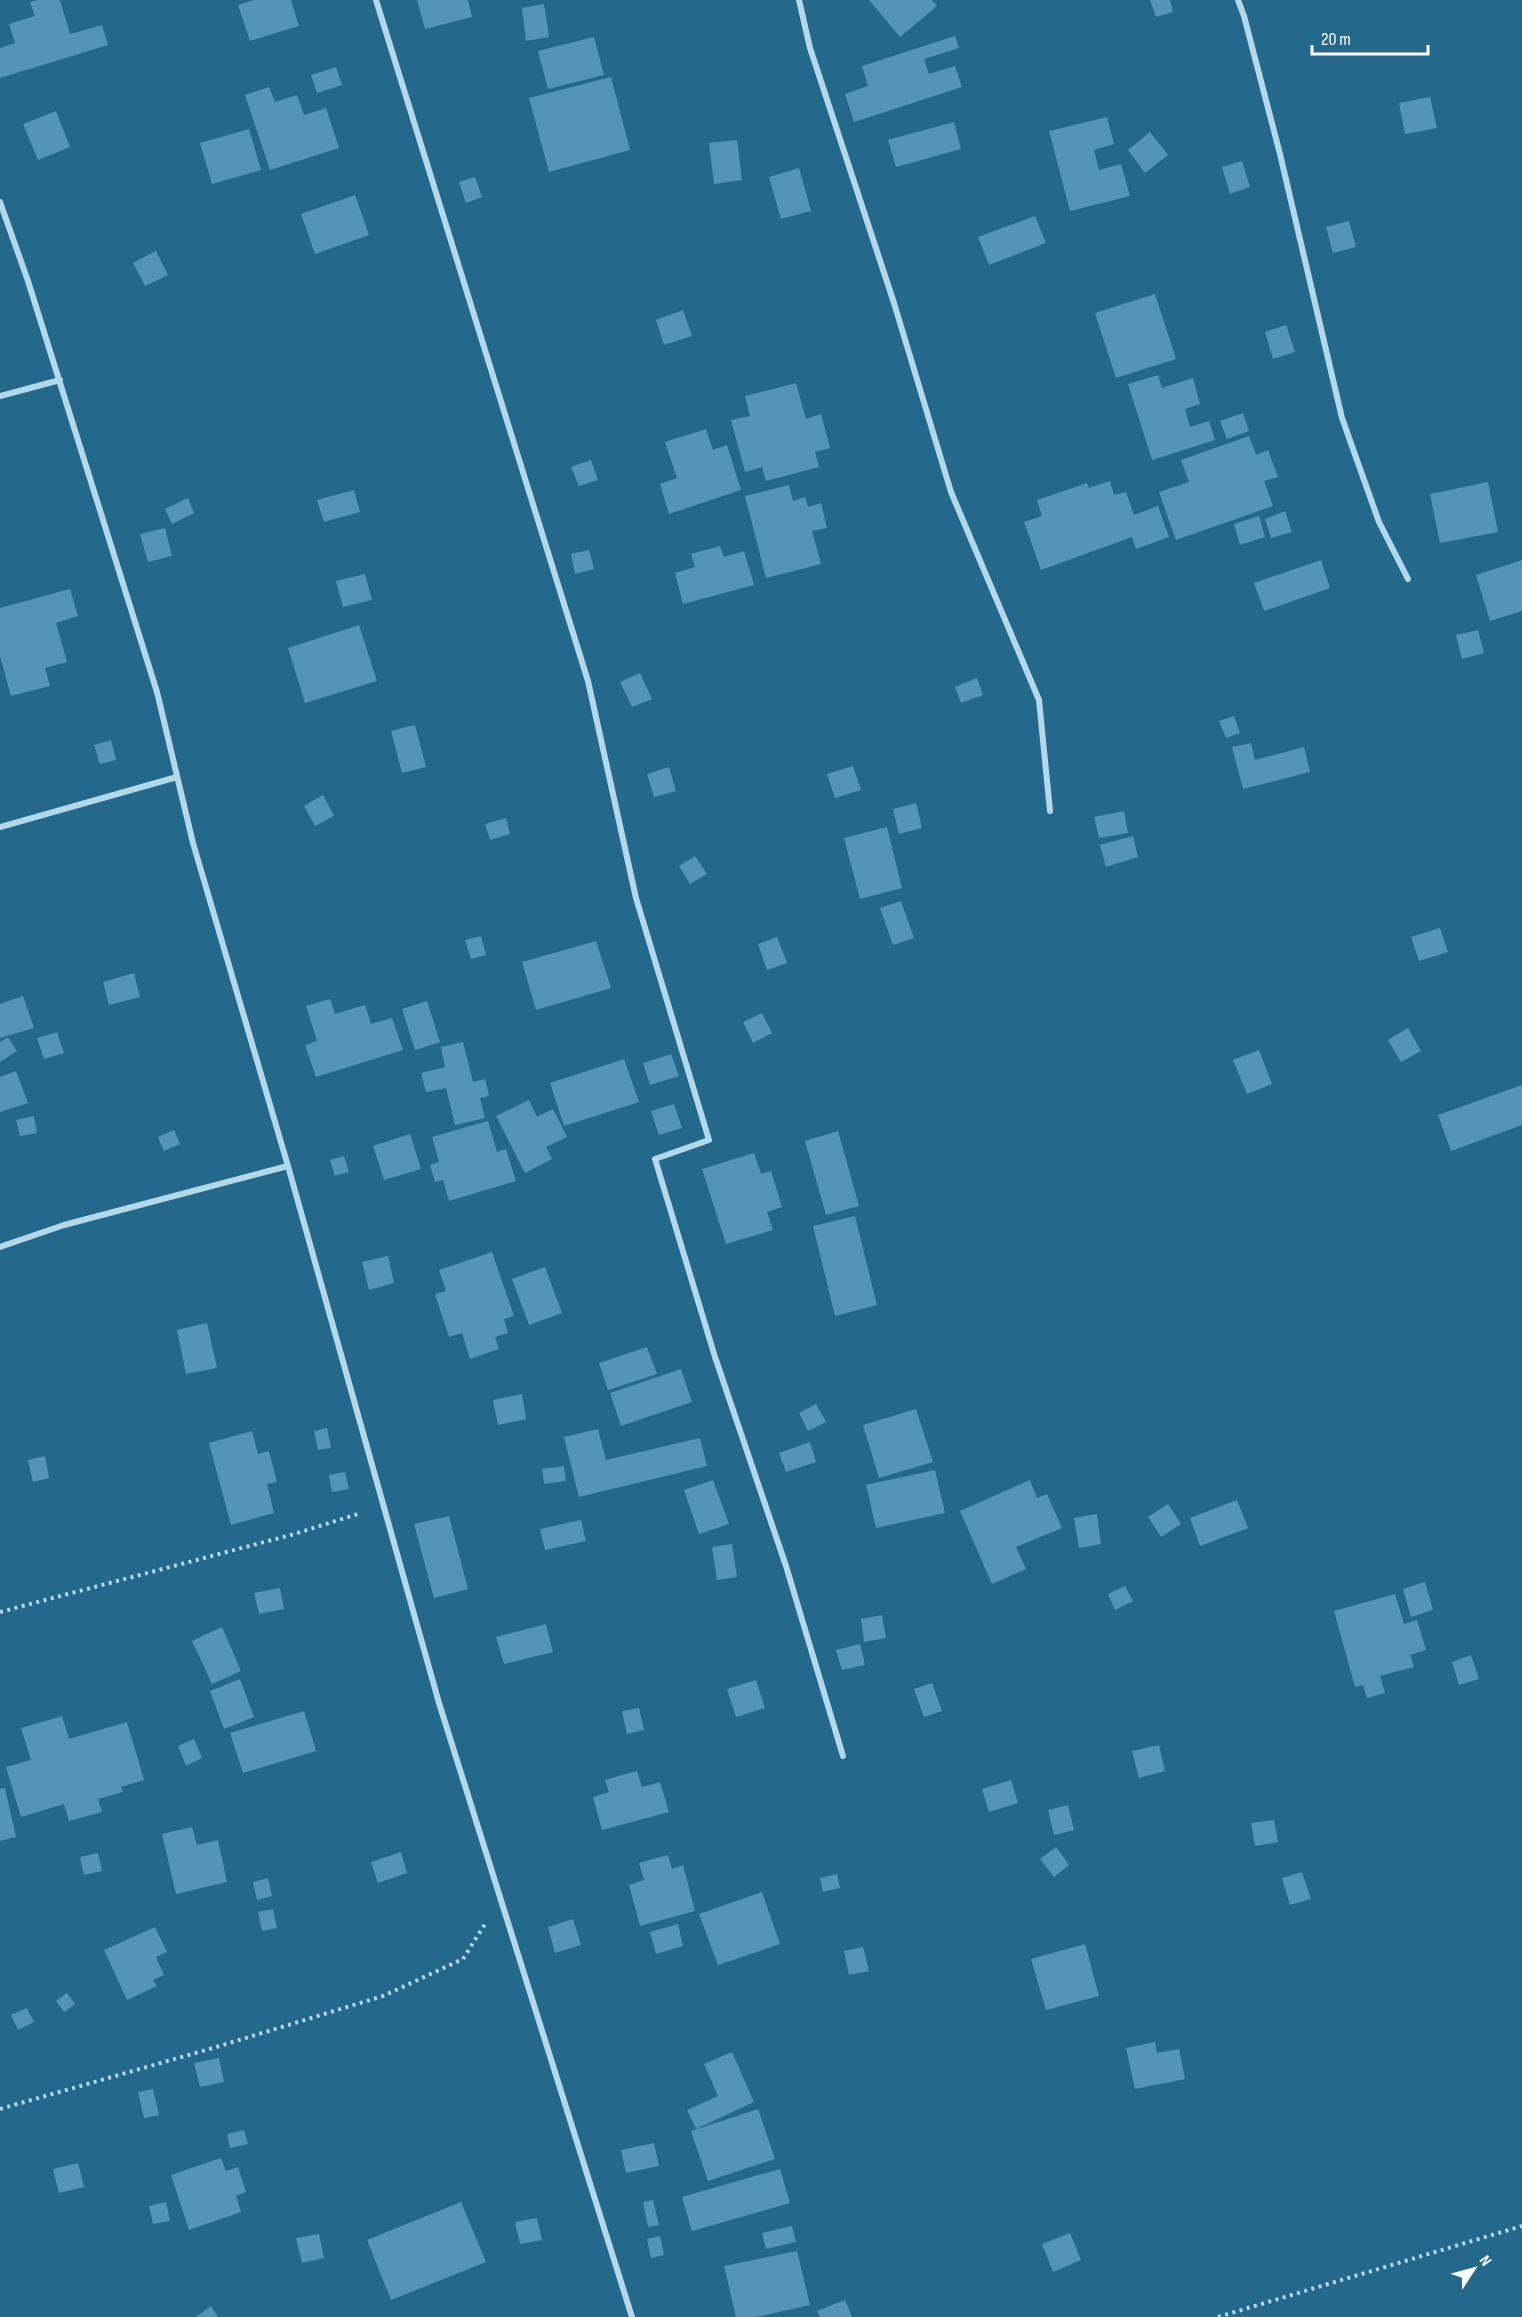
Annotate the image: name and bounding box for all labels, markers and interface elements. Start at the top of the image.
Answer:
scale bar [1312,18,1428,56]
text: 20 m [1321,29,1351,50]
north arrow [1444,2239,1504,2299]
text: N [1475,2252,1495,2270]

